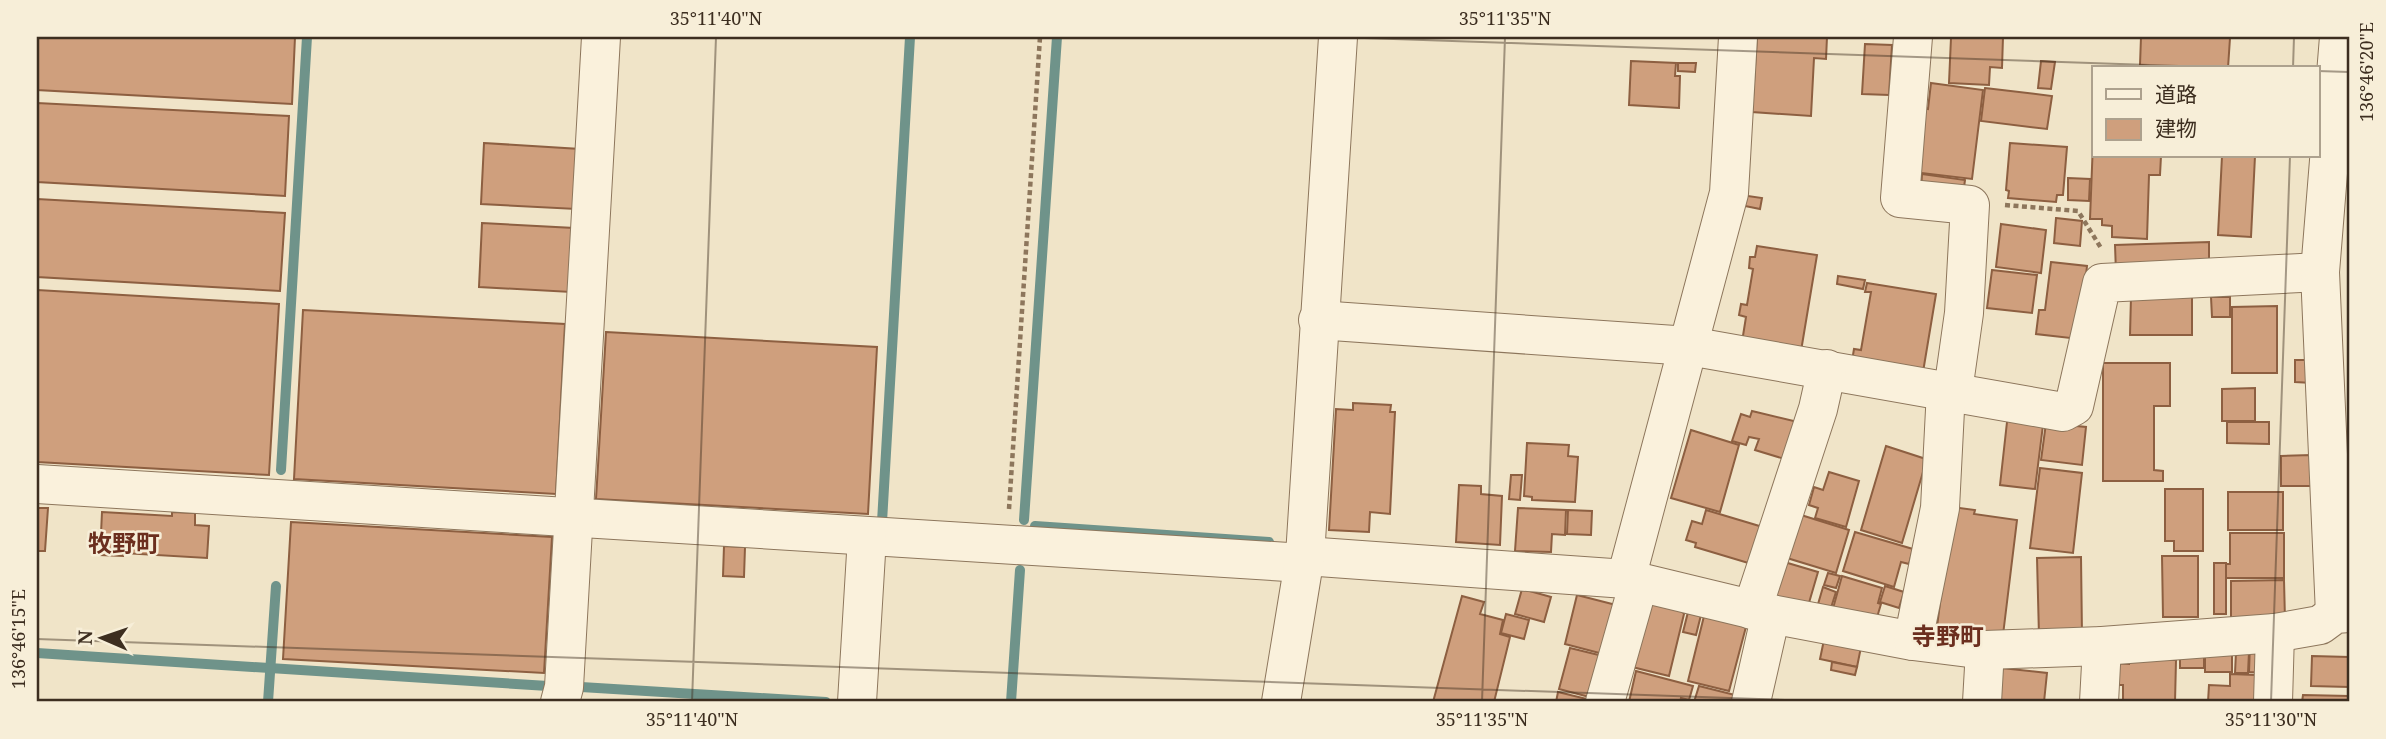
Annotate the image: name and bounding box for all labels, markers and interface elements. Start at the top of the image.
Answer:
text: 35°11'40"N [670,6,763,30]
text: 35°11'35"N [1459,6,1552,30]
text: 136°46'20"E [2354,22,2378,122]
legend [2092,66,2320,158]
text: 道路 [2155,80,2197,108]
text: 建物 [2155,114,2197,142]
district label: 牧野町 [88,526,160,559]
text: 136°46'15"E [6,589,30,689]
north arrow [66,602,136,672]
district label: 寺野町 [1912,619,1984,652]
text: N [72,629,98,645]
text: 35°11'40"N [646,707,739,731]
text: 35°11'35"N [1436,707,1529,731]
text: 35°11'30"N [2225,707,2318,731]

